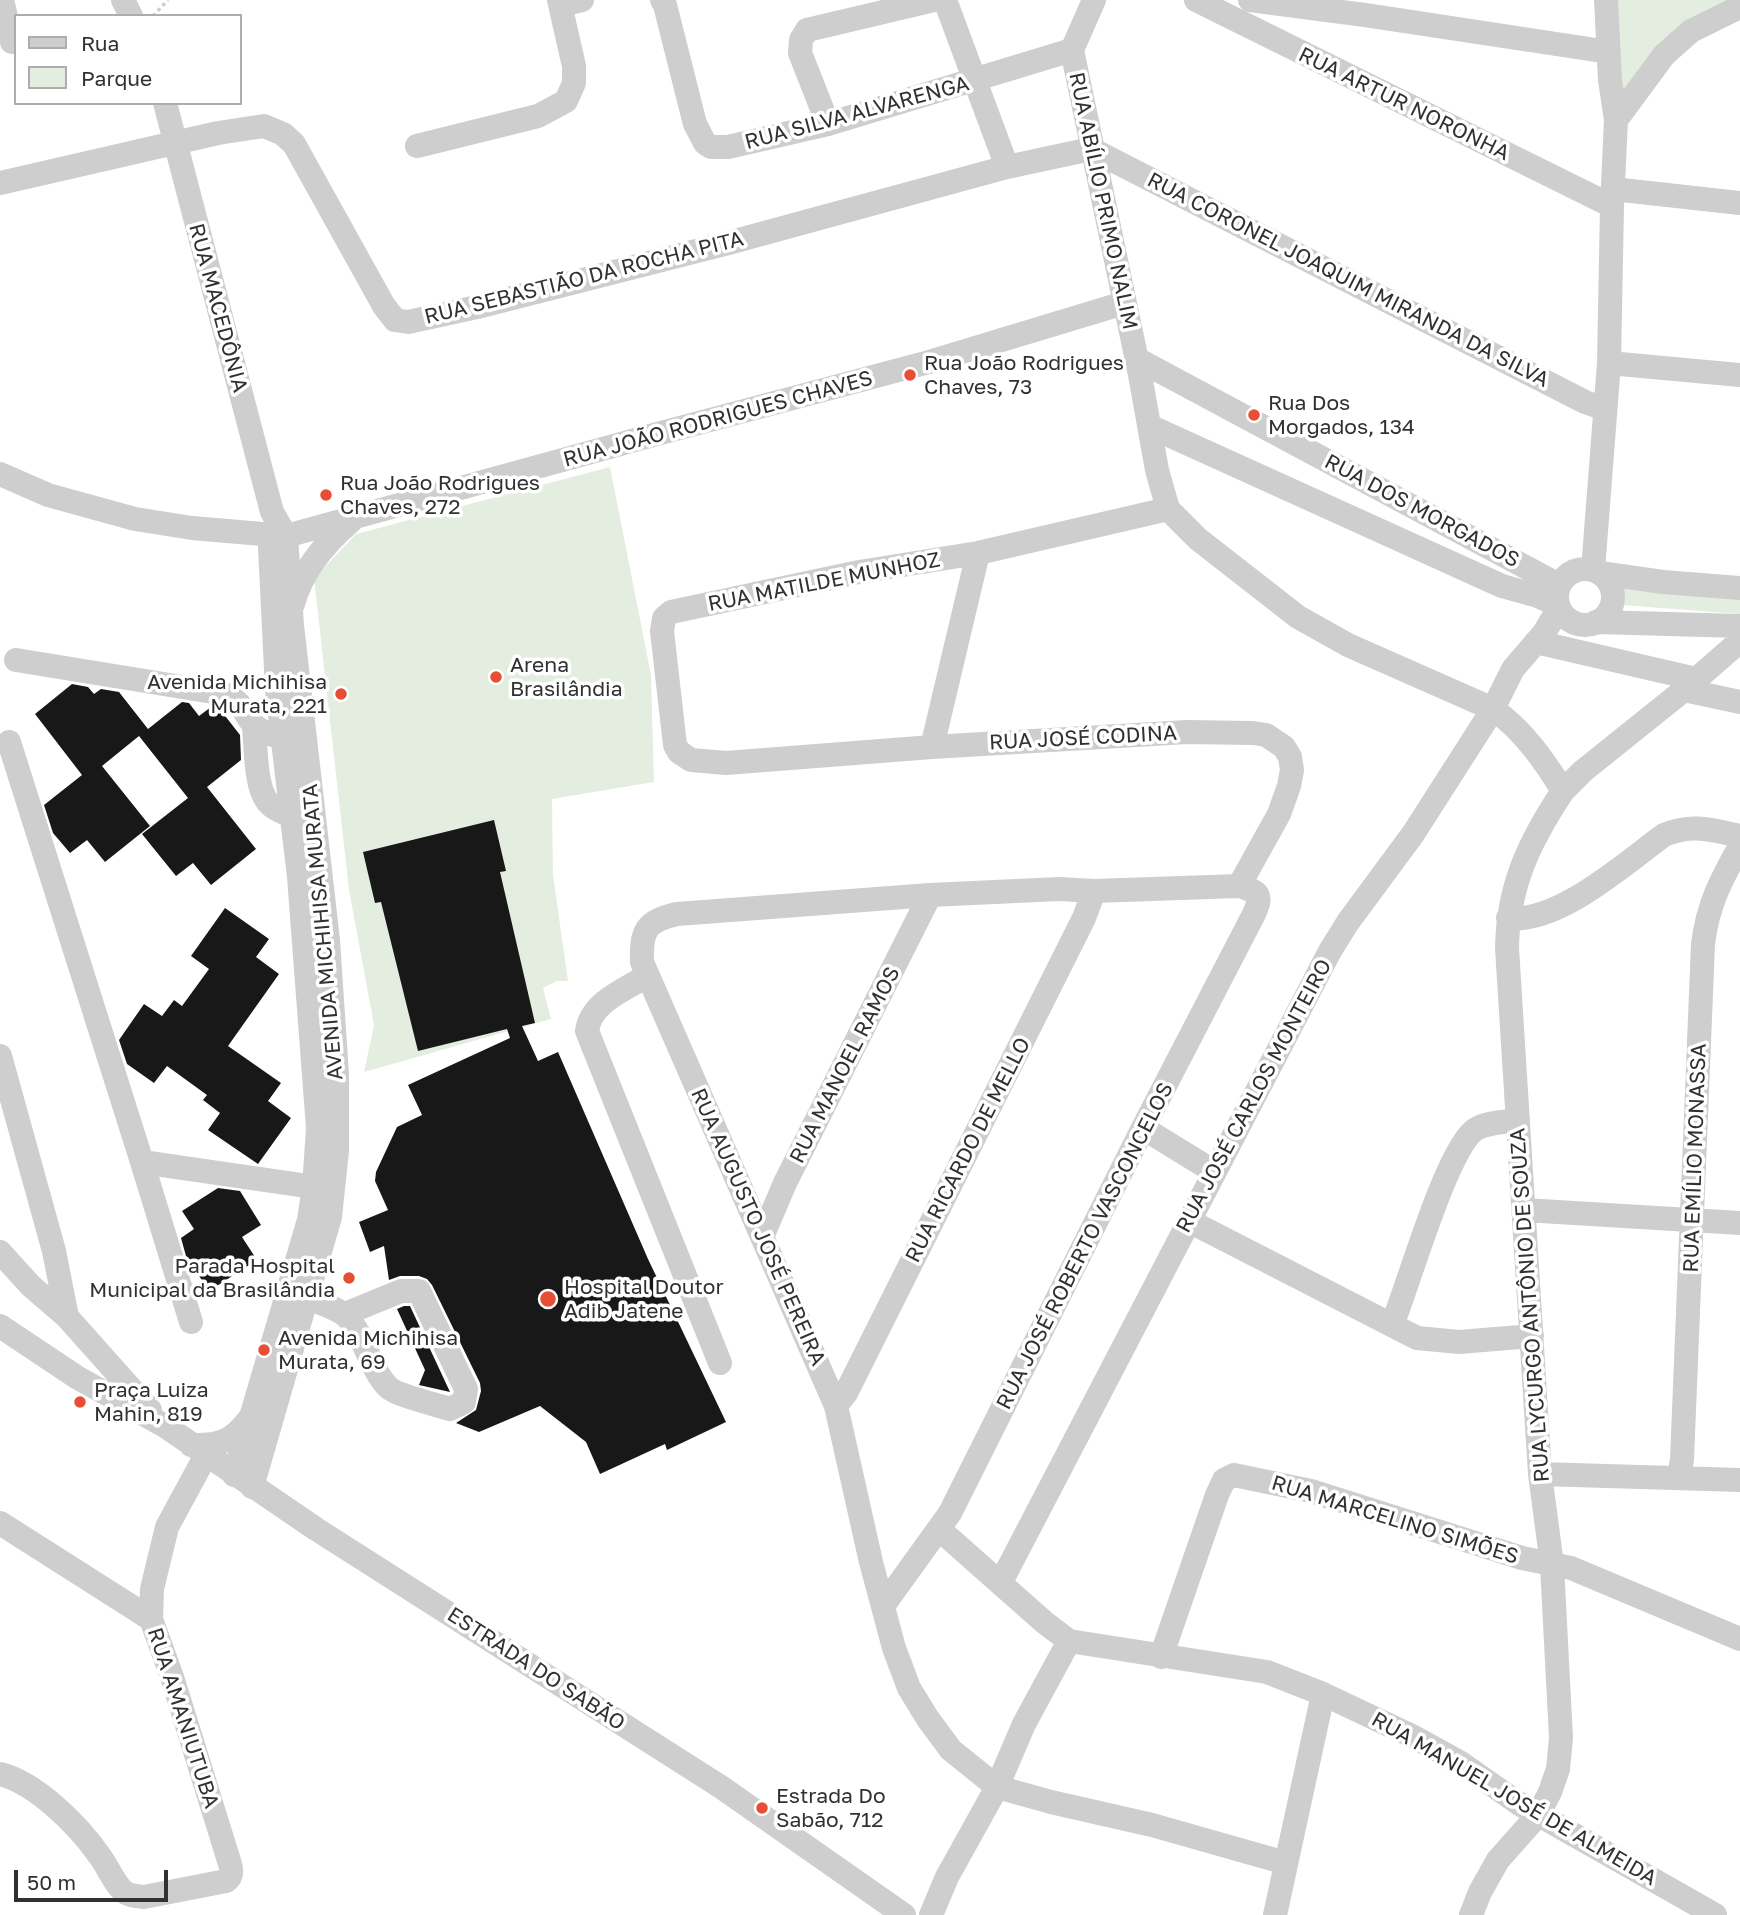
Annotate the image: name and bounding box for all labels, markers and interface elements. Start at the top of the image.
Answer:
legend [14,14,242,105]
text: Rua [81,30,119,56]
street label: RUA ARTUR NORONHA [1294,42,1514,166]
text: Parque [81,65,152,91]
street label: RUA ABÍLIO PRIMO NALIM [1063,70,1143,332]
street label: RUA SILVA ALVARENGA [742,71,972,155]
street label: RUA CORONEL JOAQUIM MIRANDA DA SILVA [1143,167,1553,393]
street label: RUA MACEDÔNIA [183,221,253,395]
street label: RUA SEBASTIÃO DA ROCHA PITA [422,226,746,330]
place label: Rua João Rodrigues Chaves, 73 [924,350,1124,400]
street label: RUA JOÃO RODRIGUES CHAVES [561,366,875,472]
marker: Rua João Rodrigues Chaves, 73 [902,367,918,383]
place label: Rua Dos Morgados, 134 [1268,390,1415,440]
marker: Rua Dos Morgados, 134 [1246,407,1262,423]
street label: RUA DOS MORGADOS [1320,449,1524,573]
place label: Rua João Rodrigues Chaves, 272 [340,470,540,520]
marker: Rua João Rodrigues Chaves, 272 [318,487,334,503]
street label: RUA MATILDE MUNHOZ [706,547,942,617]
place label: Arena Brasilândia [510,652,623,702]
place label: Avenida Michihisa Murata, 221 [147,669,327,719]
marker: Arena Brasilândia [488,669,504,685]
marker: Avenida Michihisa Murata, 221 [333,686,349,702]
street label: RUA JOSÉ CODINA [989,720,1177,756]
street label: AVENIDA MICHIHISA MURATA [297,783,349,1081]
street label: RUA JOSÉ CARLOS MONTEIRO [1171,955,1337,1237]
street label: RUA MANOEL RAMOS [784,963,906,1167]
street label: RUA RICARDO DE MELLO [900,1033,1036,1267]
street label: RUA EMÍLIO MONASSA [1678,1043,1712,1273]
street label: RUA JOSÉ ROBERTO VASCONCELOS [991,1078,1179,1414]
street label: RUA AUGUSTO JOSÉ PEREIRA [685,1084,831,1370]
street label: RUA LYCURGO ANTÔNIO DE SOUZA [1505,1127,1555,1483]
place label: Parada Hospital Municipal da Brasilândia [89,1253,335,1303]
marker: Parada Hospital Municipal da Brasilândia [341,1270,357,1286]
place label: Hospital Doutor Adib Jatene [564,1274,724,1324]
marker: Hospital Doutor Adib Jatene [538,1289,558,1309]
place label: Avenida Michihisa Murata, 69 [278,1325,458,1375]
marker: Avenida Michihisa Murata, 69 [256,1342,272,1358]
place label: Praça Luiza Mahin, 819 [94,1377,209,1427]
marker: Praça Luiza Mahin, 819 [72,1394,88,1410]
street label: RUA MARCELINO SIMÕES [1269,1470,1521,1570]
street label: ESTRADA DO SABÃO [442,1602,630,1736]
street label: RUA AMANIUTUBA [142,1625,224,1811]
street label: RUA MANUEL JOSÉ DE ALMEIDA [1367,1707,1661,1891]
place label: Estrada Do Sabão, 712 [776,1783,886,1833]
marker: Estrada Do Sabão, 712 [754,1800,770,1816]
scale bar [18,1856,172,1900]
text: 50 m [27,1869,76,1895]

